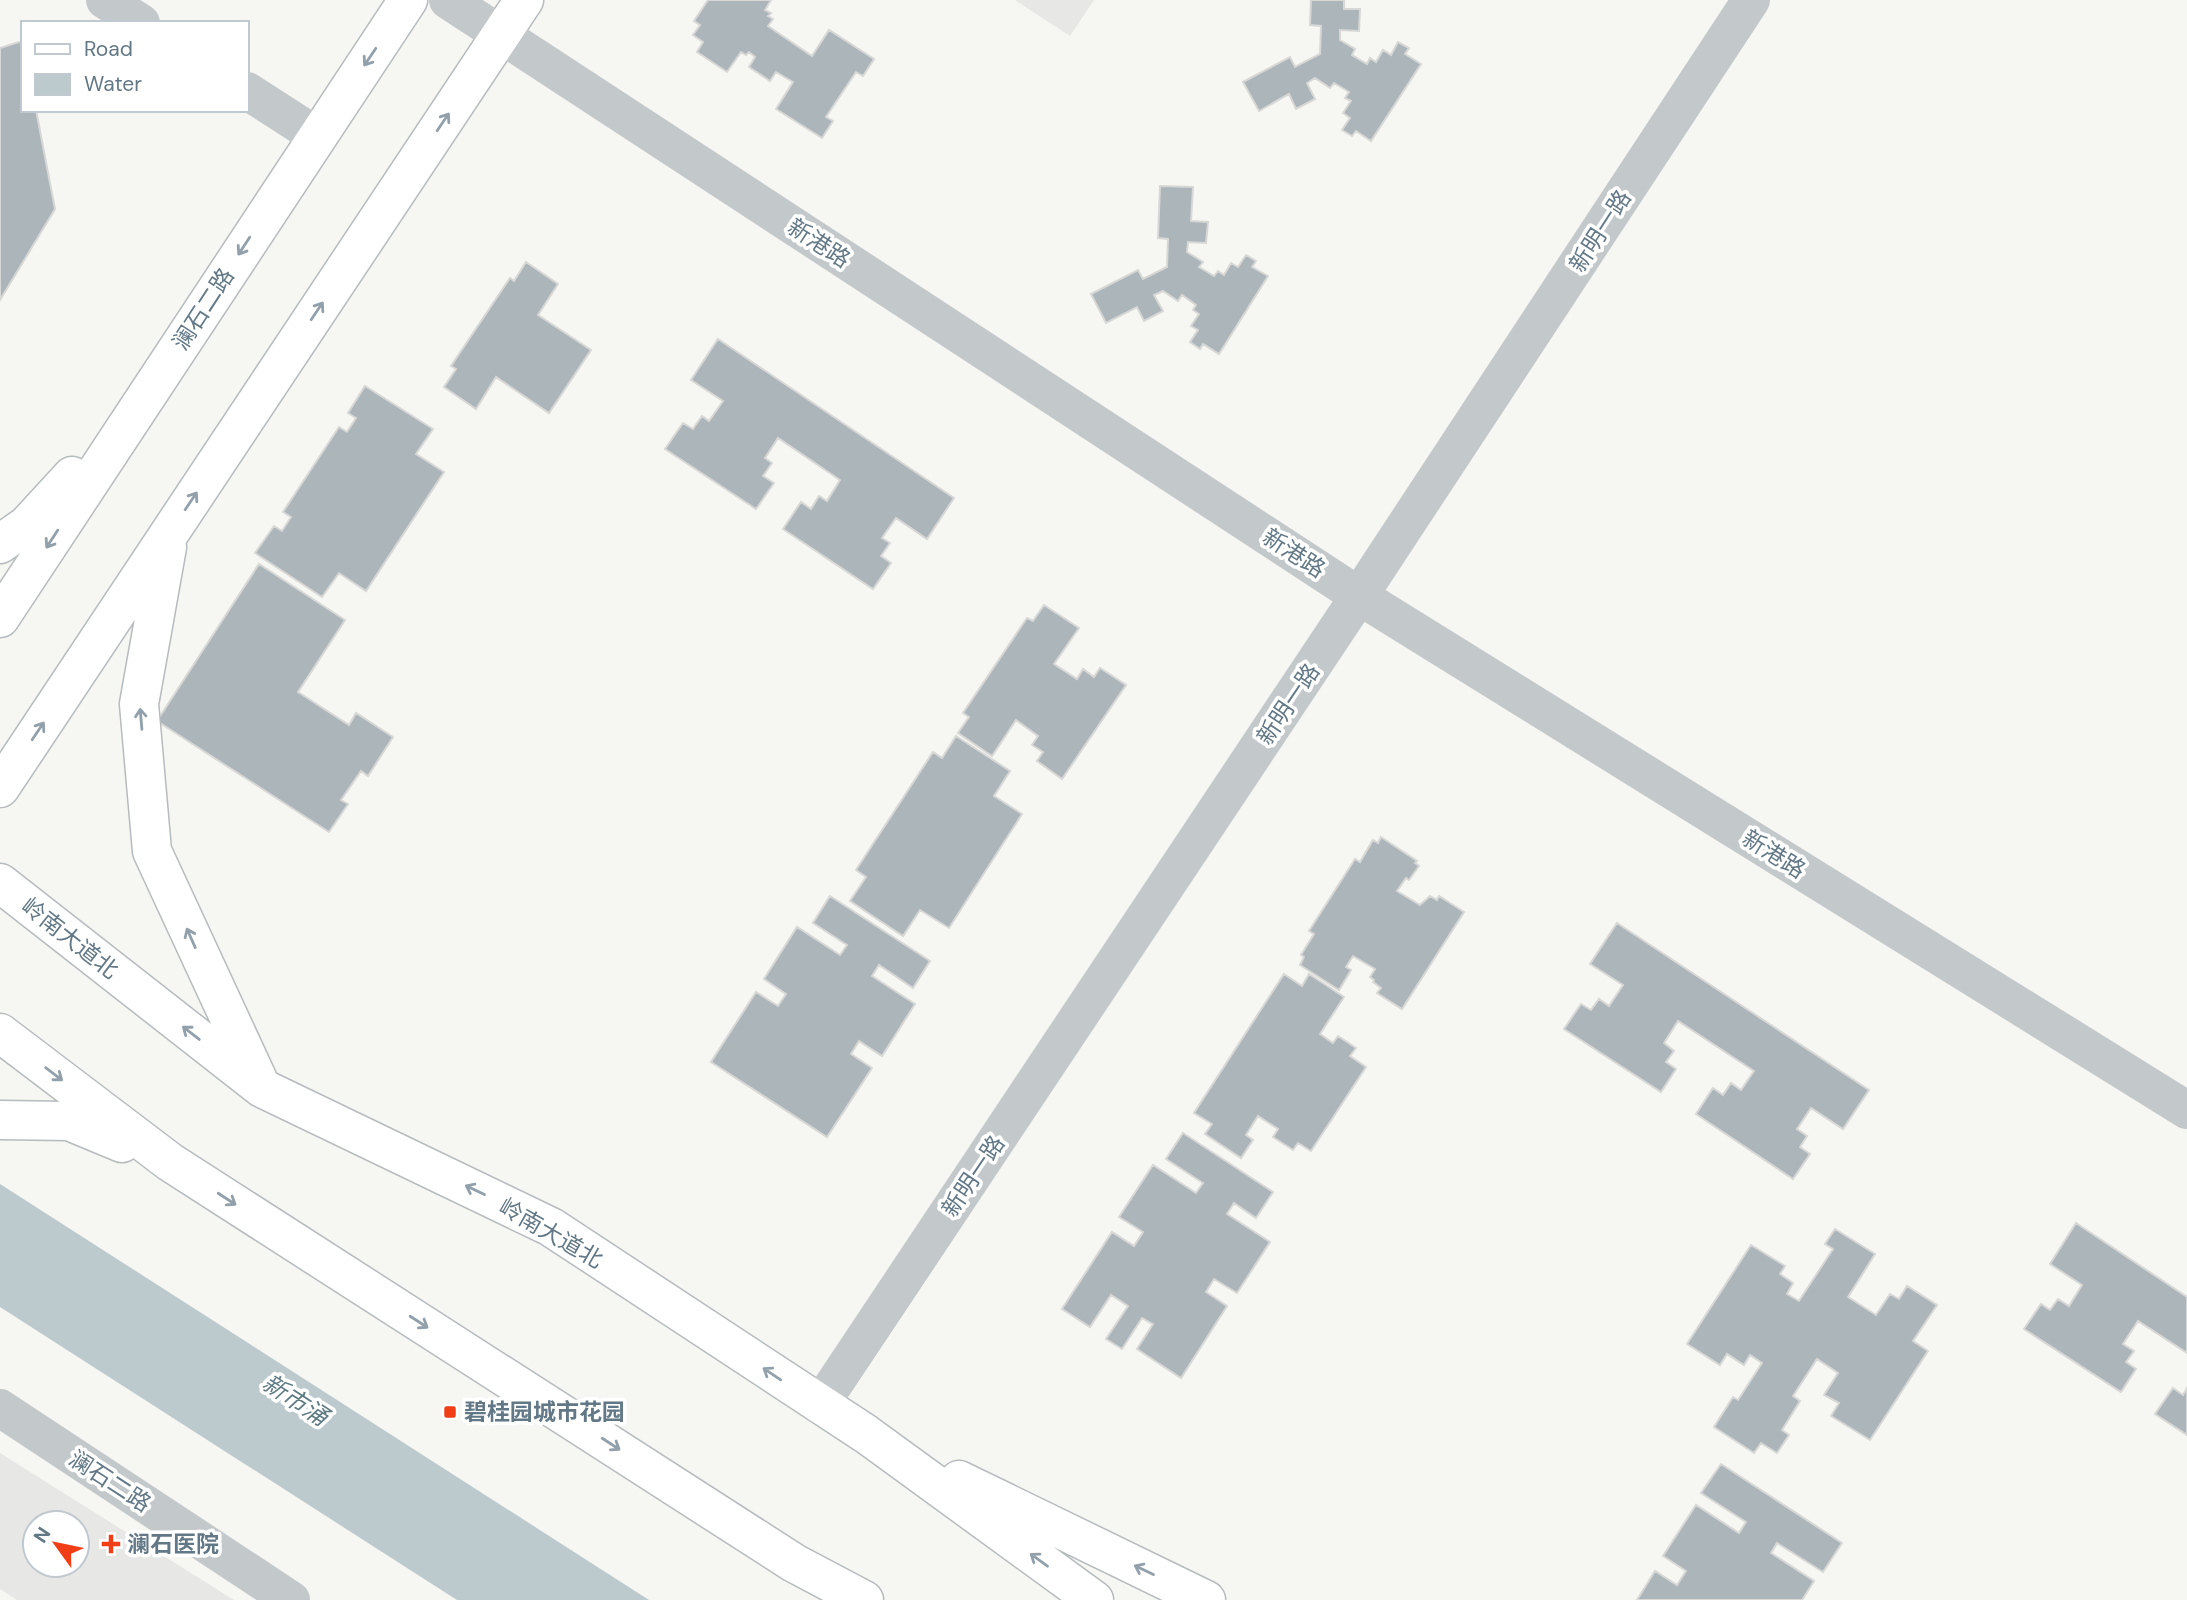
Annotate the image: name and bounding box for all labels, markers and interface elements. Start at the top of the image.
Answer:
legend [21,21,248,112]
text: Road [84,35,133,63]
one-way arrow [363,47,377,66]
text: Water [84,70,142,98]
one-way arrow [436,113,451,132]
street label: 新明一路 [1562,184,1638,278]
street label: 新港路 [782,212,856,274]
one-way arrow [237,236,251,256]
street label: 澜石二路 [165,262,241,356]
one-way arrow [310,302,324,322]
one-way arrow [184,491,198,511]
street label: 新港路 [1257,522,1331,584]
one-way arrow [45,529,59,548]
street label: 新明一路 [1250,657,1326,751]
one-way arrow [134,708,147,731]
one-way arrow [31,722,45,741]
street label: 新港路 [1737,823,1811,885]
street label: 岭南大道北 [15,891,125,985]
one-way arrow [184,928,197,949]
one-way arrow [183,1026,201,1041]
one-way arrow [44,1067,63,1082]
street label: 新明一路 [935,1129,1011,1223]
one-way arrow [465,1183,486,1197]
street label: 岭南大道北 [494,1191,608,1275]
one-way arrow [217,1192,236,1207]
one-way arrow [409,1314,428,1329]
water label: 新市涌 [257,1367,336,1434]
one-way arrow [763,1367,782,1381]
place label: 碧桂园城市花园 [464,1397,625,1427]
marker: 碧桂园城市花园 [442,1404,458,1420]
one-way arrow [600,1438,620,1452]
street label: 澜石二路 [63,1443,157,1519]
north arrow [21,1509,91,1579]
text: N [28,1522,56,1548]
place label: 澜石医院 [127,1529,219,1559]
marker: 澜石医院 [101,1534,121,1554]
one-way arrow [1030,1553,1049,1567]
one-way arrow [1134,1563,1155,1576]

